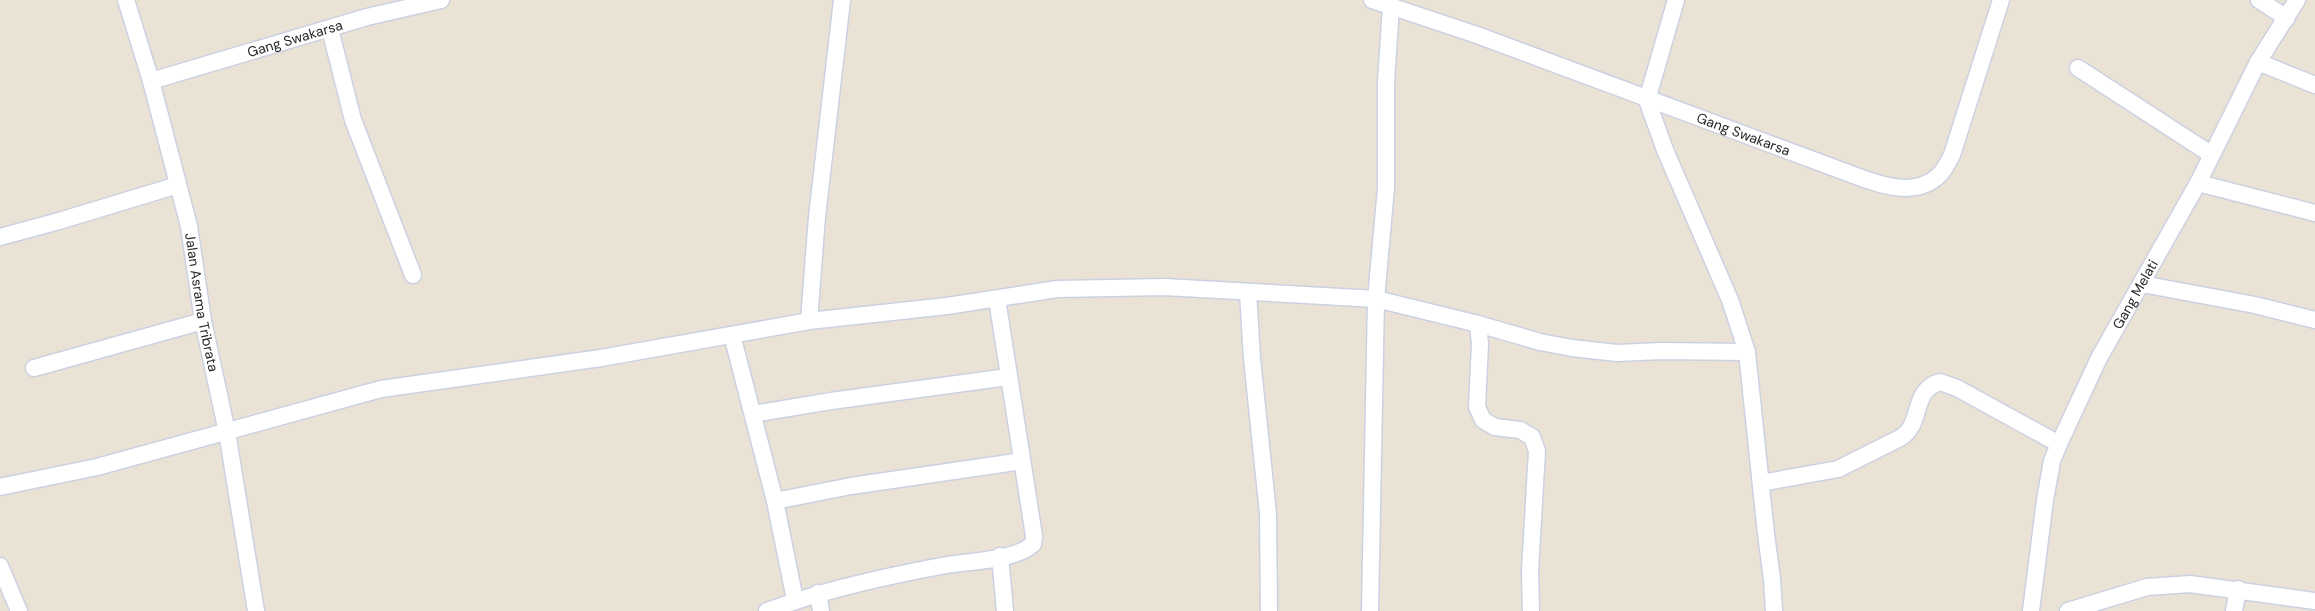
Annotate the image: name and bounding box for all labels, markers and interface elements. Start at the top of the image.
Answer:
street label: Gang Swakarsa [245,16,345,61]
street label: Gang Swakarsa [1694,109,1793,160]
street label: Jalan Asrama Tribrata [181,232,223,373]
street label: Gang Melati [2108,256,2162,332]

